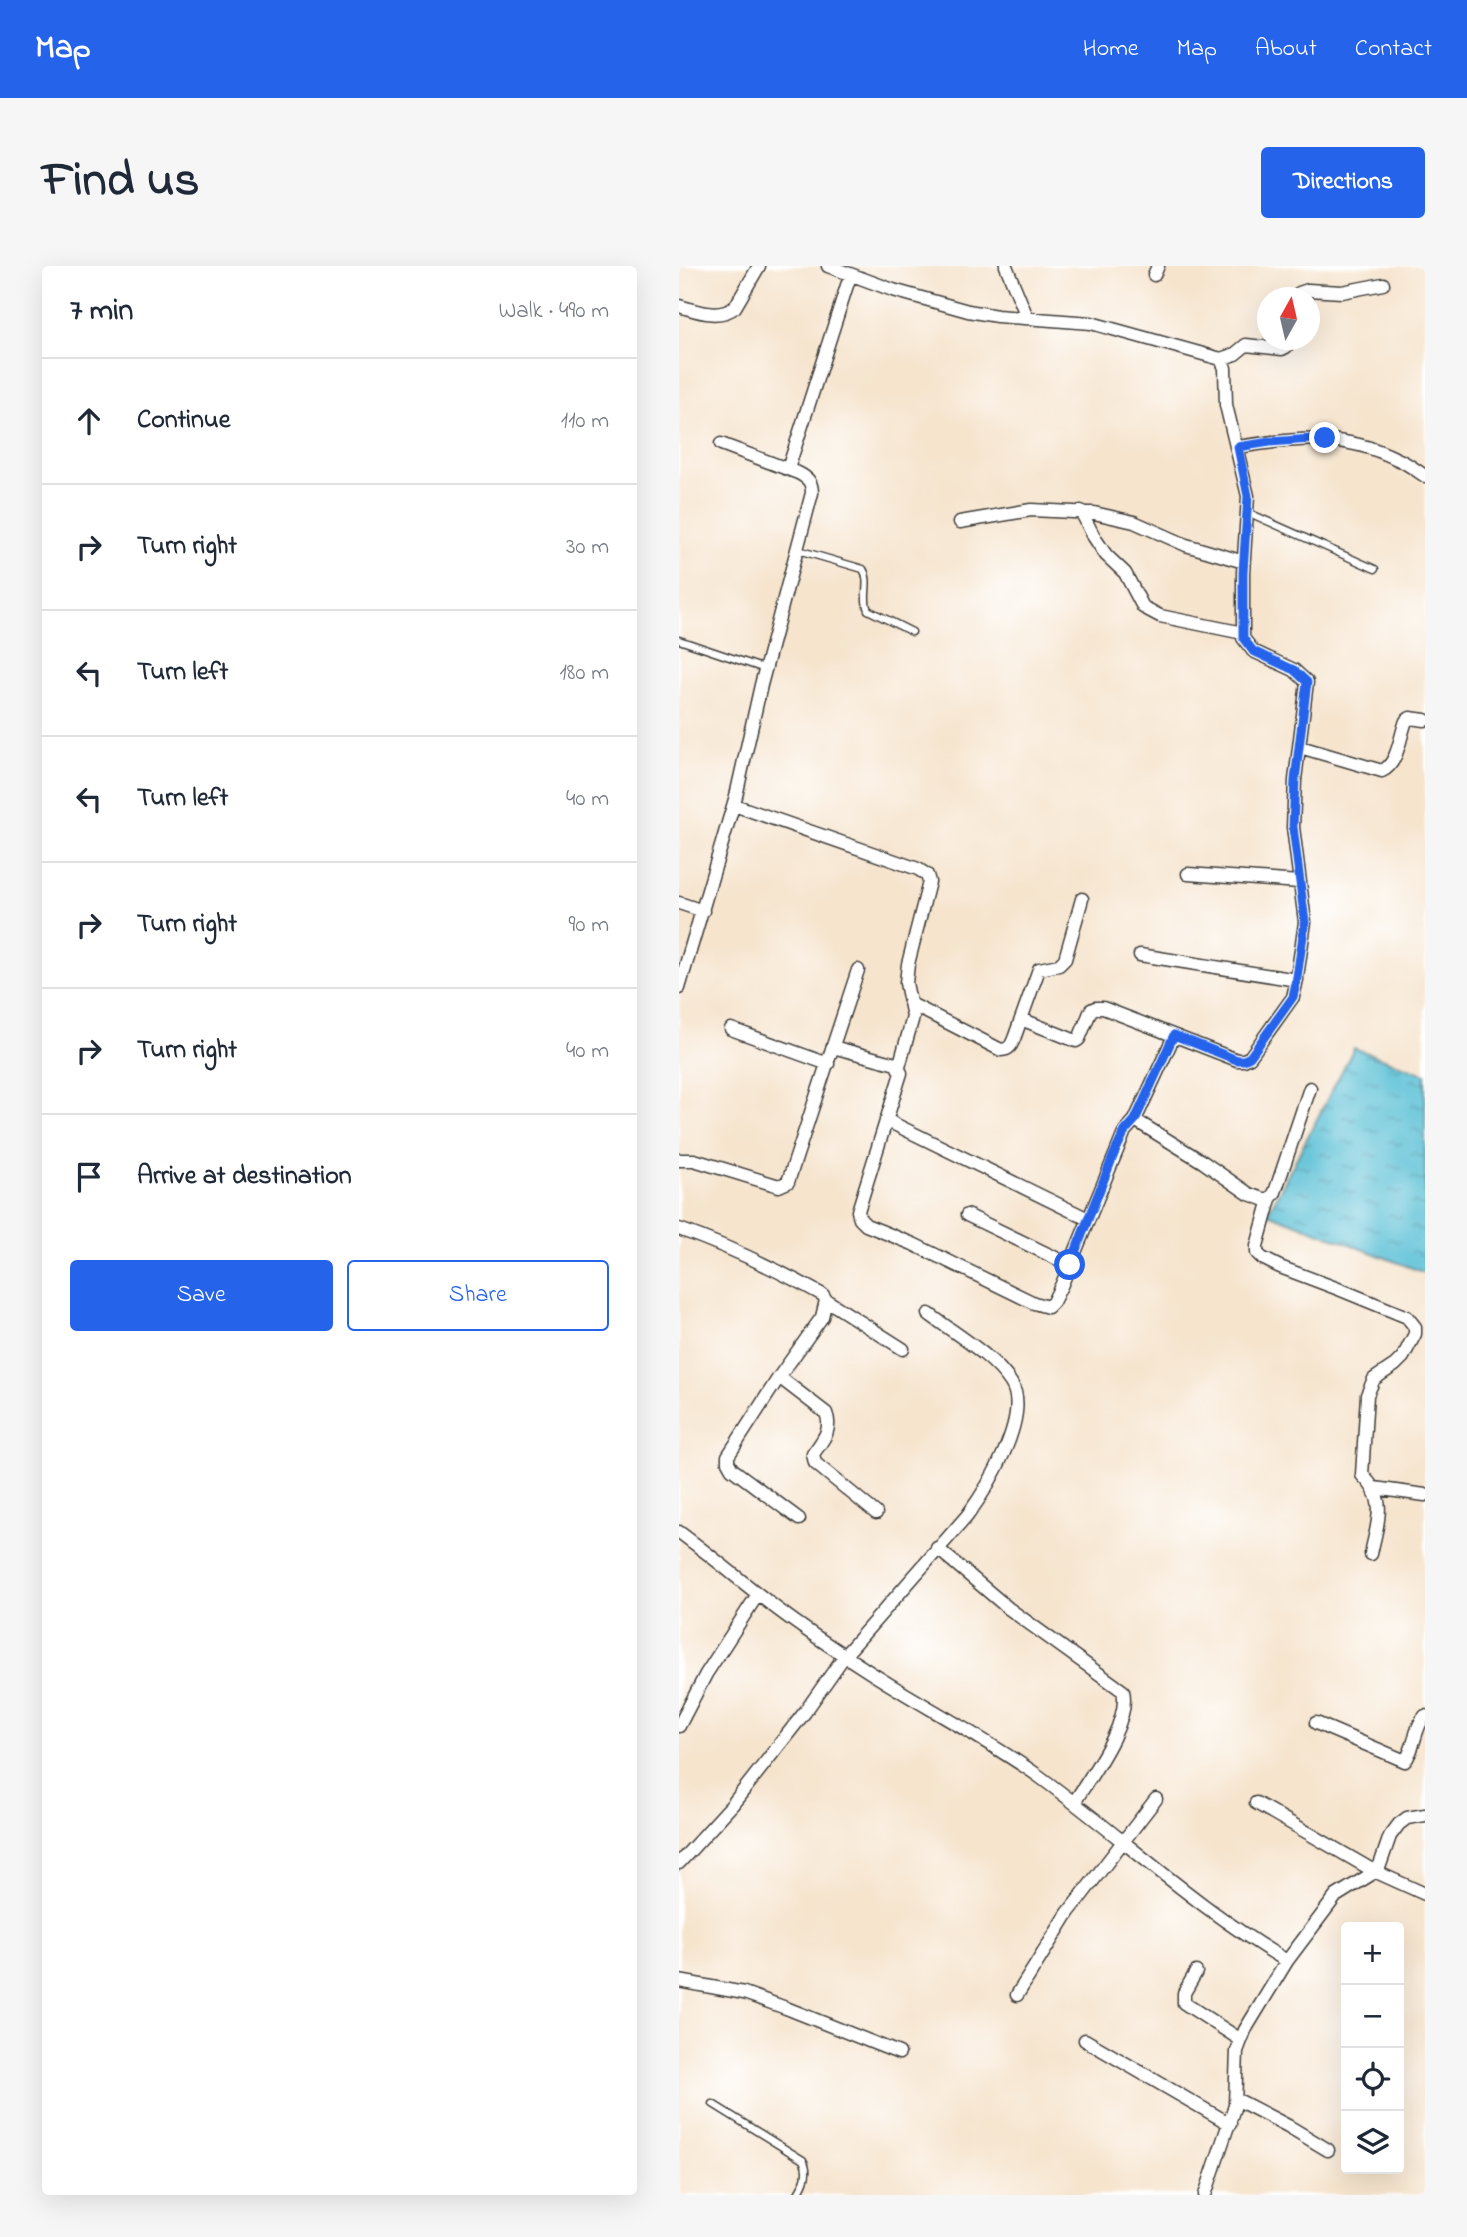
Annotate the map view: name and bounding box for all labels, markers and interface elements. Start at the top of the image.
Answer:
text: Map [35,25,91,73]
text: Home [1083,32,1139,67]
text: Map [1177,32,1217,67]
text: About [1255,32,1317,67]
text: Contact [1355,32,1432,67]
text: Find us [42,146,199,218]
button: Directions [1261,147,1425,218]
north arrow [1257,287,1320,350]
text: 7 min [70,290,133,334]
text: Walk · 490 m [498,295,609,328]
icon: ahead [70,402,108,440]
text: Continue [137,402,230,440]
text: 110 m [561,405,609,438]
route end [1309,422,1340,453]
icon: right [70,528,108,566]
text: Turn right [137,528,237,566]
text: 30 m [566,531,609,564]
icon: left [70,654,108,692]
text: Turn left [137,654,228,692]
text: 180 m [560,657,609,690]
icon: left [70,780,108,818]
text: Turn left [137,780,228,818]
text: 40 m [566,783,609,816]
icon: right [70,906,108,944]
text: Turn right [137,906,237,944]
text: 90 m [569,909,609,942]
icon: right [70,1032,108,1070]
text: Turn right [137,1032,237,1070]
text: 40 m [566,1035,609,1068]
icon: arrive [70,1158,108,1196]
text: Arrive at destination [137,1158,352,1196]
route start [1054,1249,1085,1280]
button: Save [70,1260,333,1331]
button: Share [347,1260,609,1331]
map controls [1341,1922,1404,2174]
button: + [1341,1922,1404,1985]
button: − [1341,1985,1404,2048]
button: locate [1341,2048,1404,2111]
button: layers [1341,2111,1404,2174]

